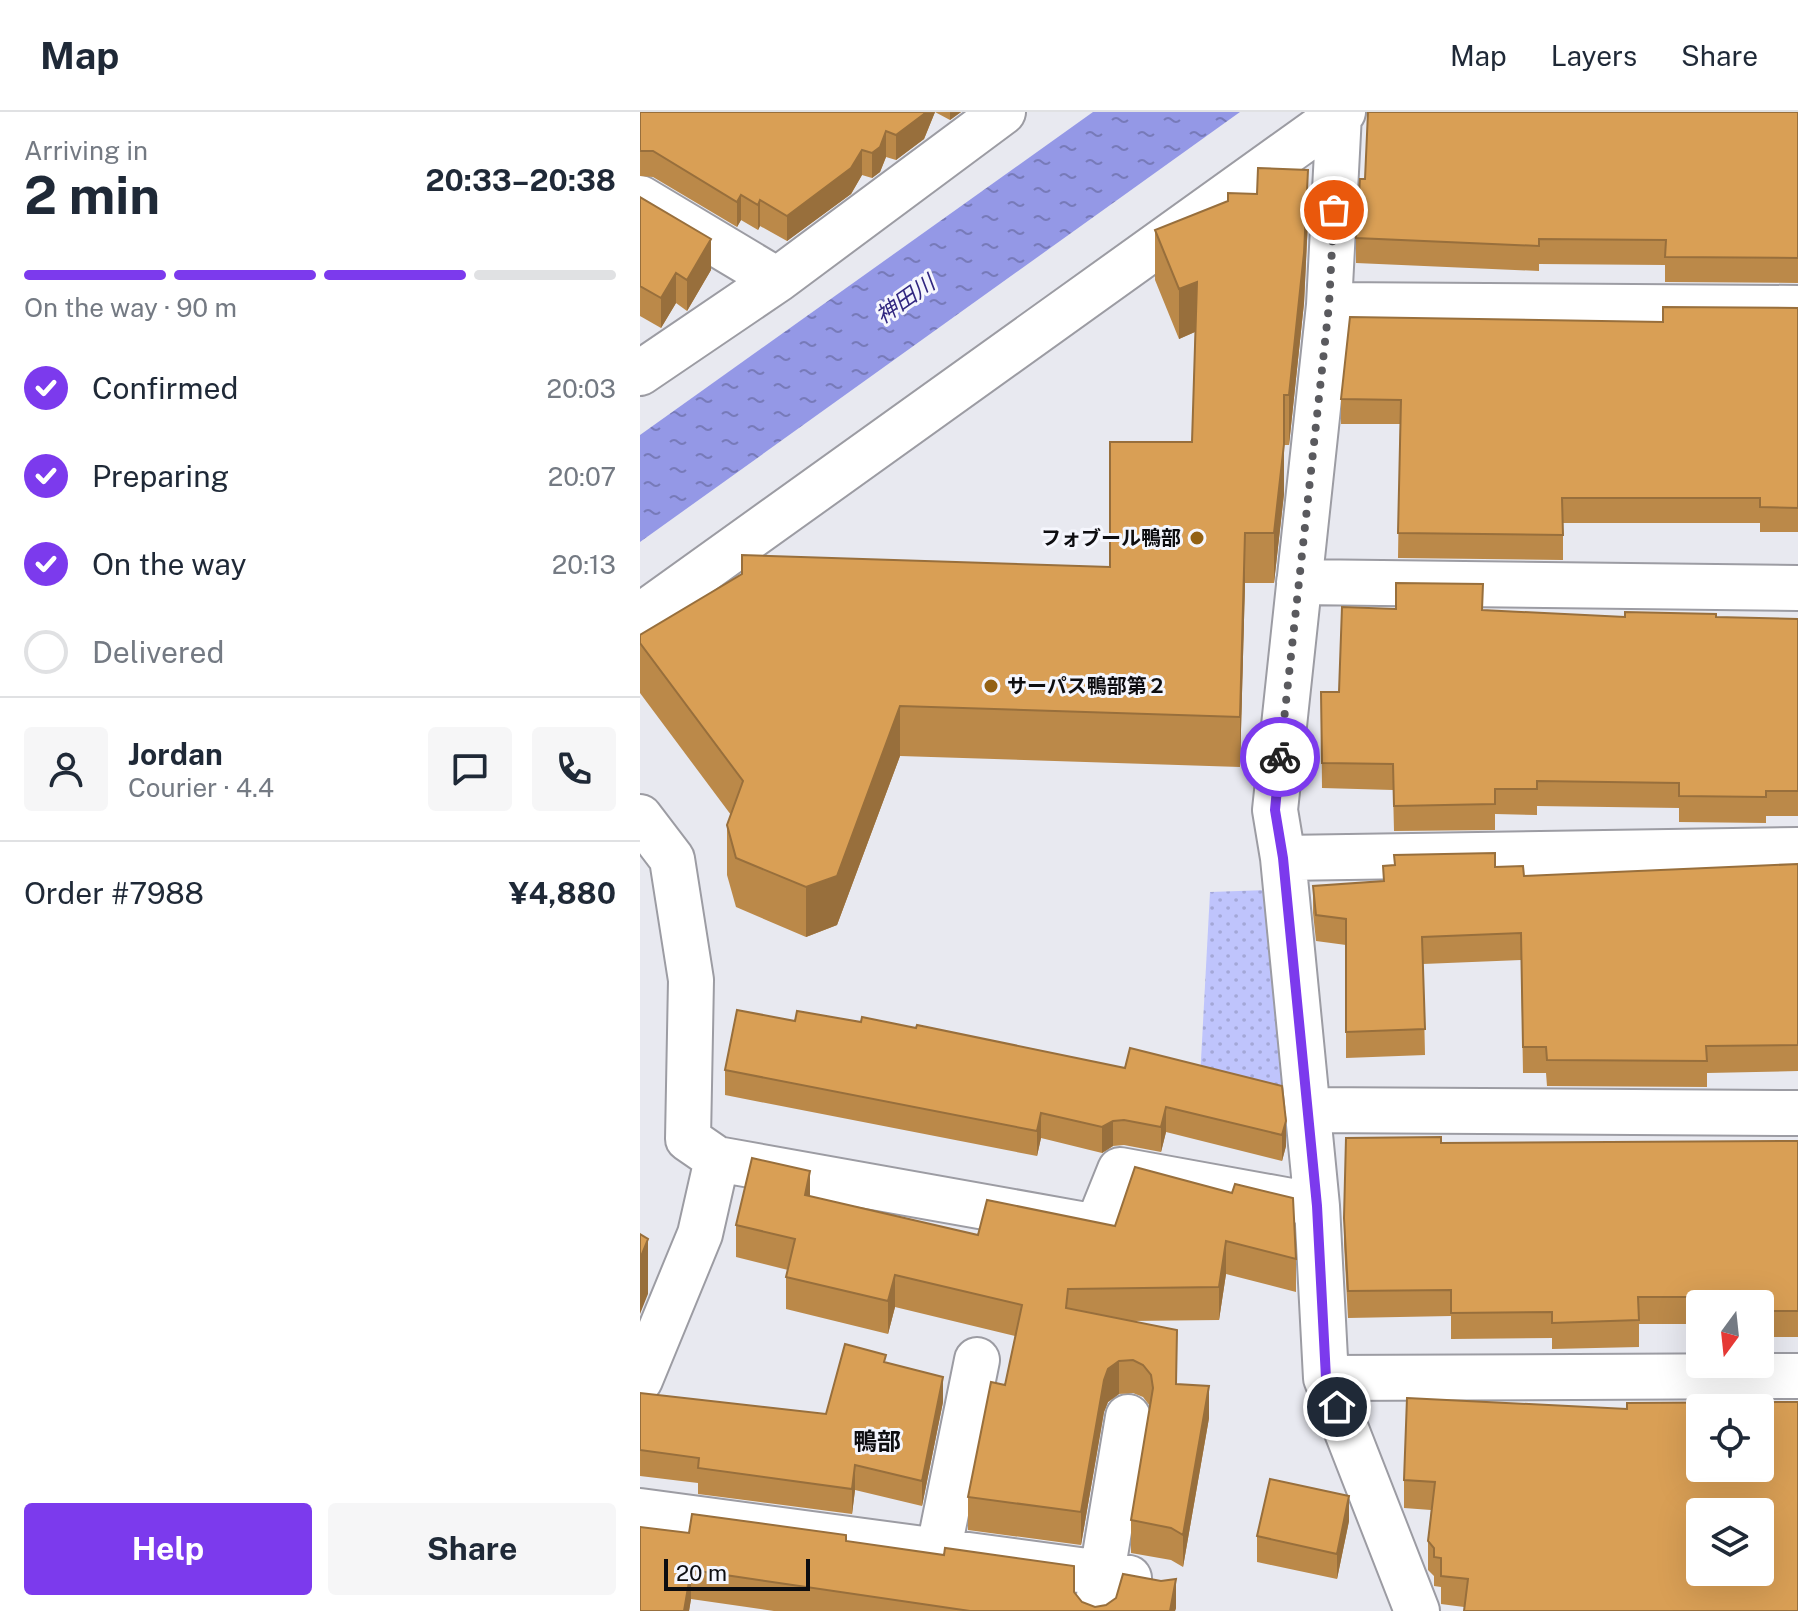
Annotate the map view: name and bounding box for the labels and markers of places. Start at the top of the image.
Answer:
pin [1300,176,1368,244]
place label: フォブール鴨部 [1041,526,1181,550]
marker: フォブール鴨部 [1188,529,1206,547]
place label: サーパス鴨部第２ [1007,674,1167,698]
marker: サーパス鴨部第２ [982,677,1000,695]
pin [1303,1373,1371,1441]

